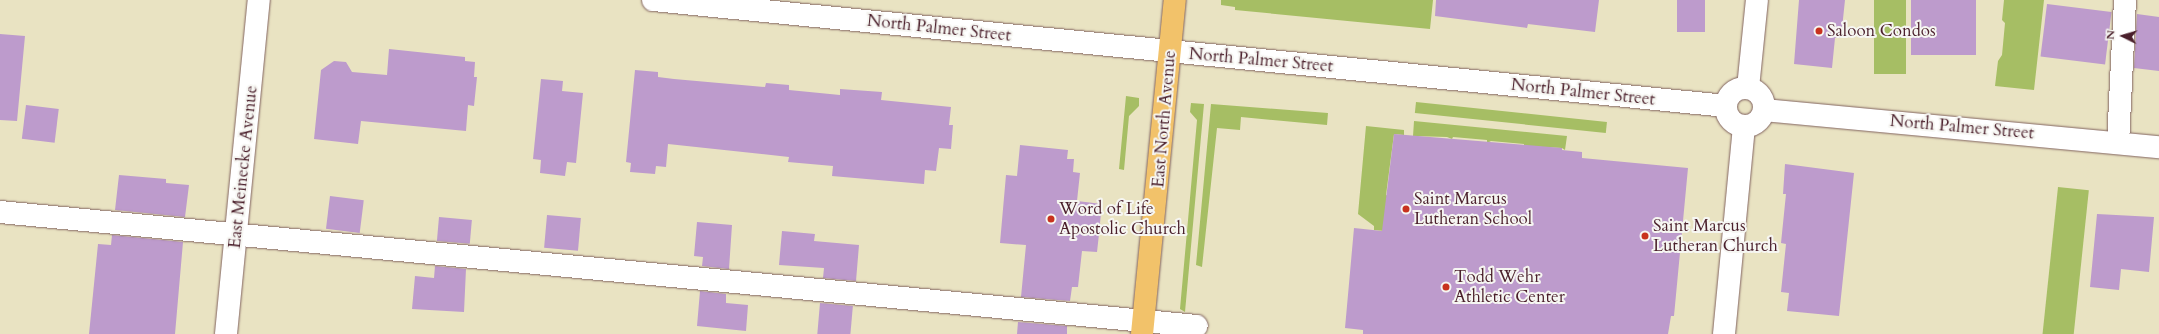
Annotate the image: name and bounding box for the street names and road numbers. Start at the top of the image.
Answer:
street label: North Palmer Street [866,10,1012,46]
street label: North Palmer Street [1188,44,1334,76]
street label: East North Avenue [1148,50,1180,188]
street label: North Palmer Street [1510,74,1656,110]
street label: East Meinecke Avenue [224,85,262,249]
street label: North Palmer Street [1889,111,2035,143]

